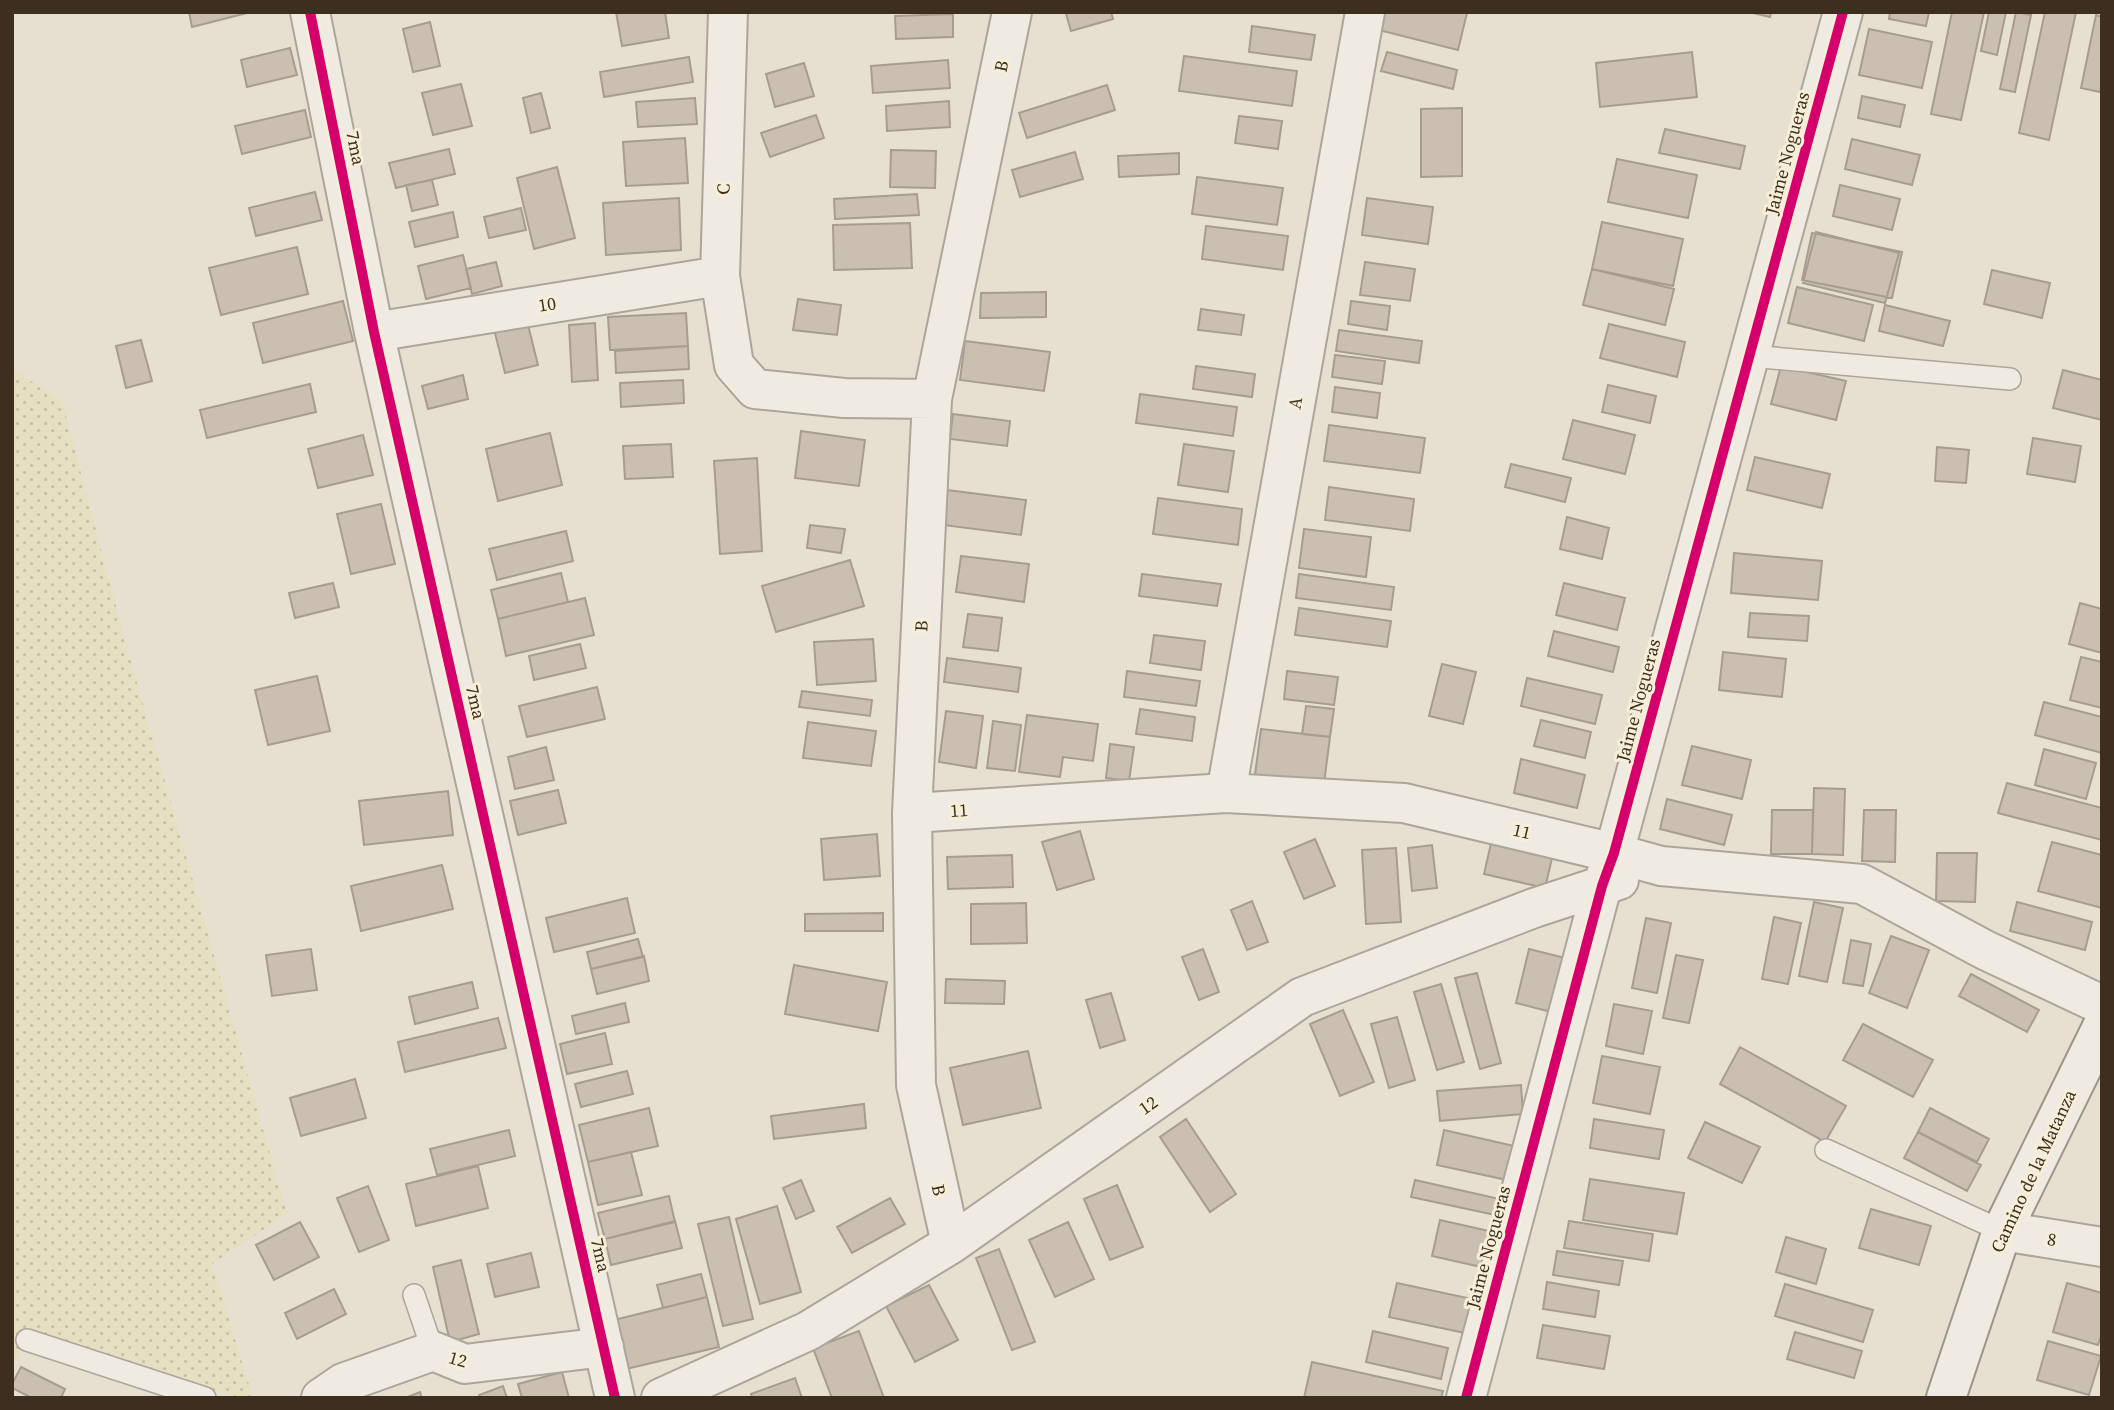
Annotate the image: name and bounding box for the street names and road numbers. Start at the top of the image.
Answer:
street label: B [988,58,1014,74]
street label: Jaime Nogueras [1758,89,1815,218]
street label: 7ma [340,129,372,168]
street label: C [710,183,736,195]
street label: 10 [536,290,558,318]
street label: A [1282,395,1308,411]
street label: B [908,620,934,632]
street label: Jaime Nogueras [1609,636,1666,765]
street label: 7ma [460,682,492,722]
street label: 11 [949,797,969,823]
street label: 11 [1510,817,1534,845]
street label: Camino de la Matanza [1984,1085,2082,1257]
street label: 12 [1133,1090,1163,1120]
street label: B [926,1182,952,1198]
street label: Jaime Nogueras [1459,1183,1516,1312]
street label: 8 [2046,1226,2058,1252]
street label: 7ma [585,1235,617,1275]
street label: 12 [446,1345,470,1373]

